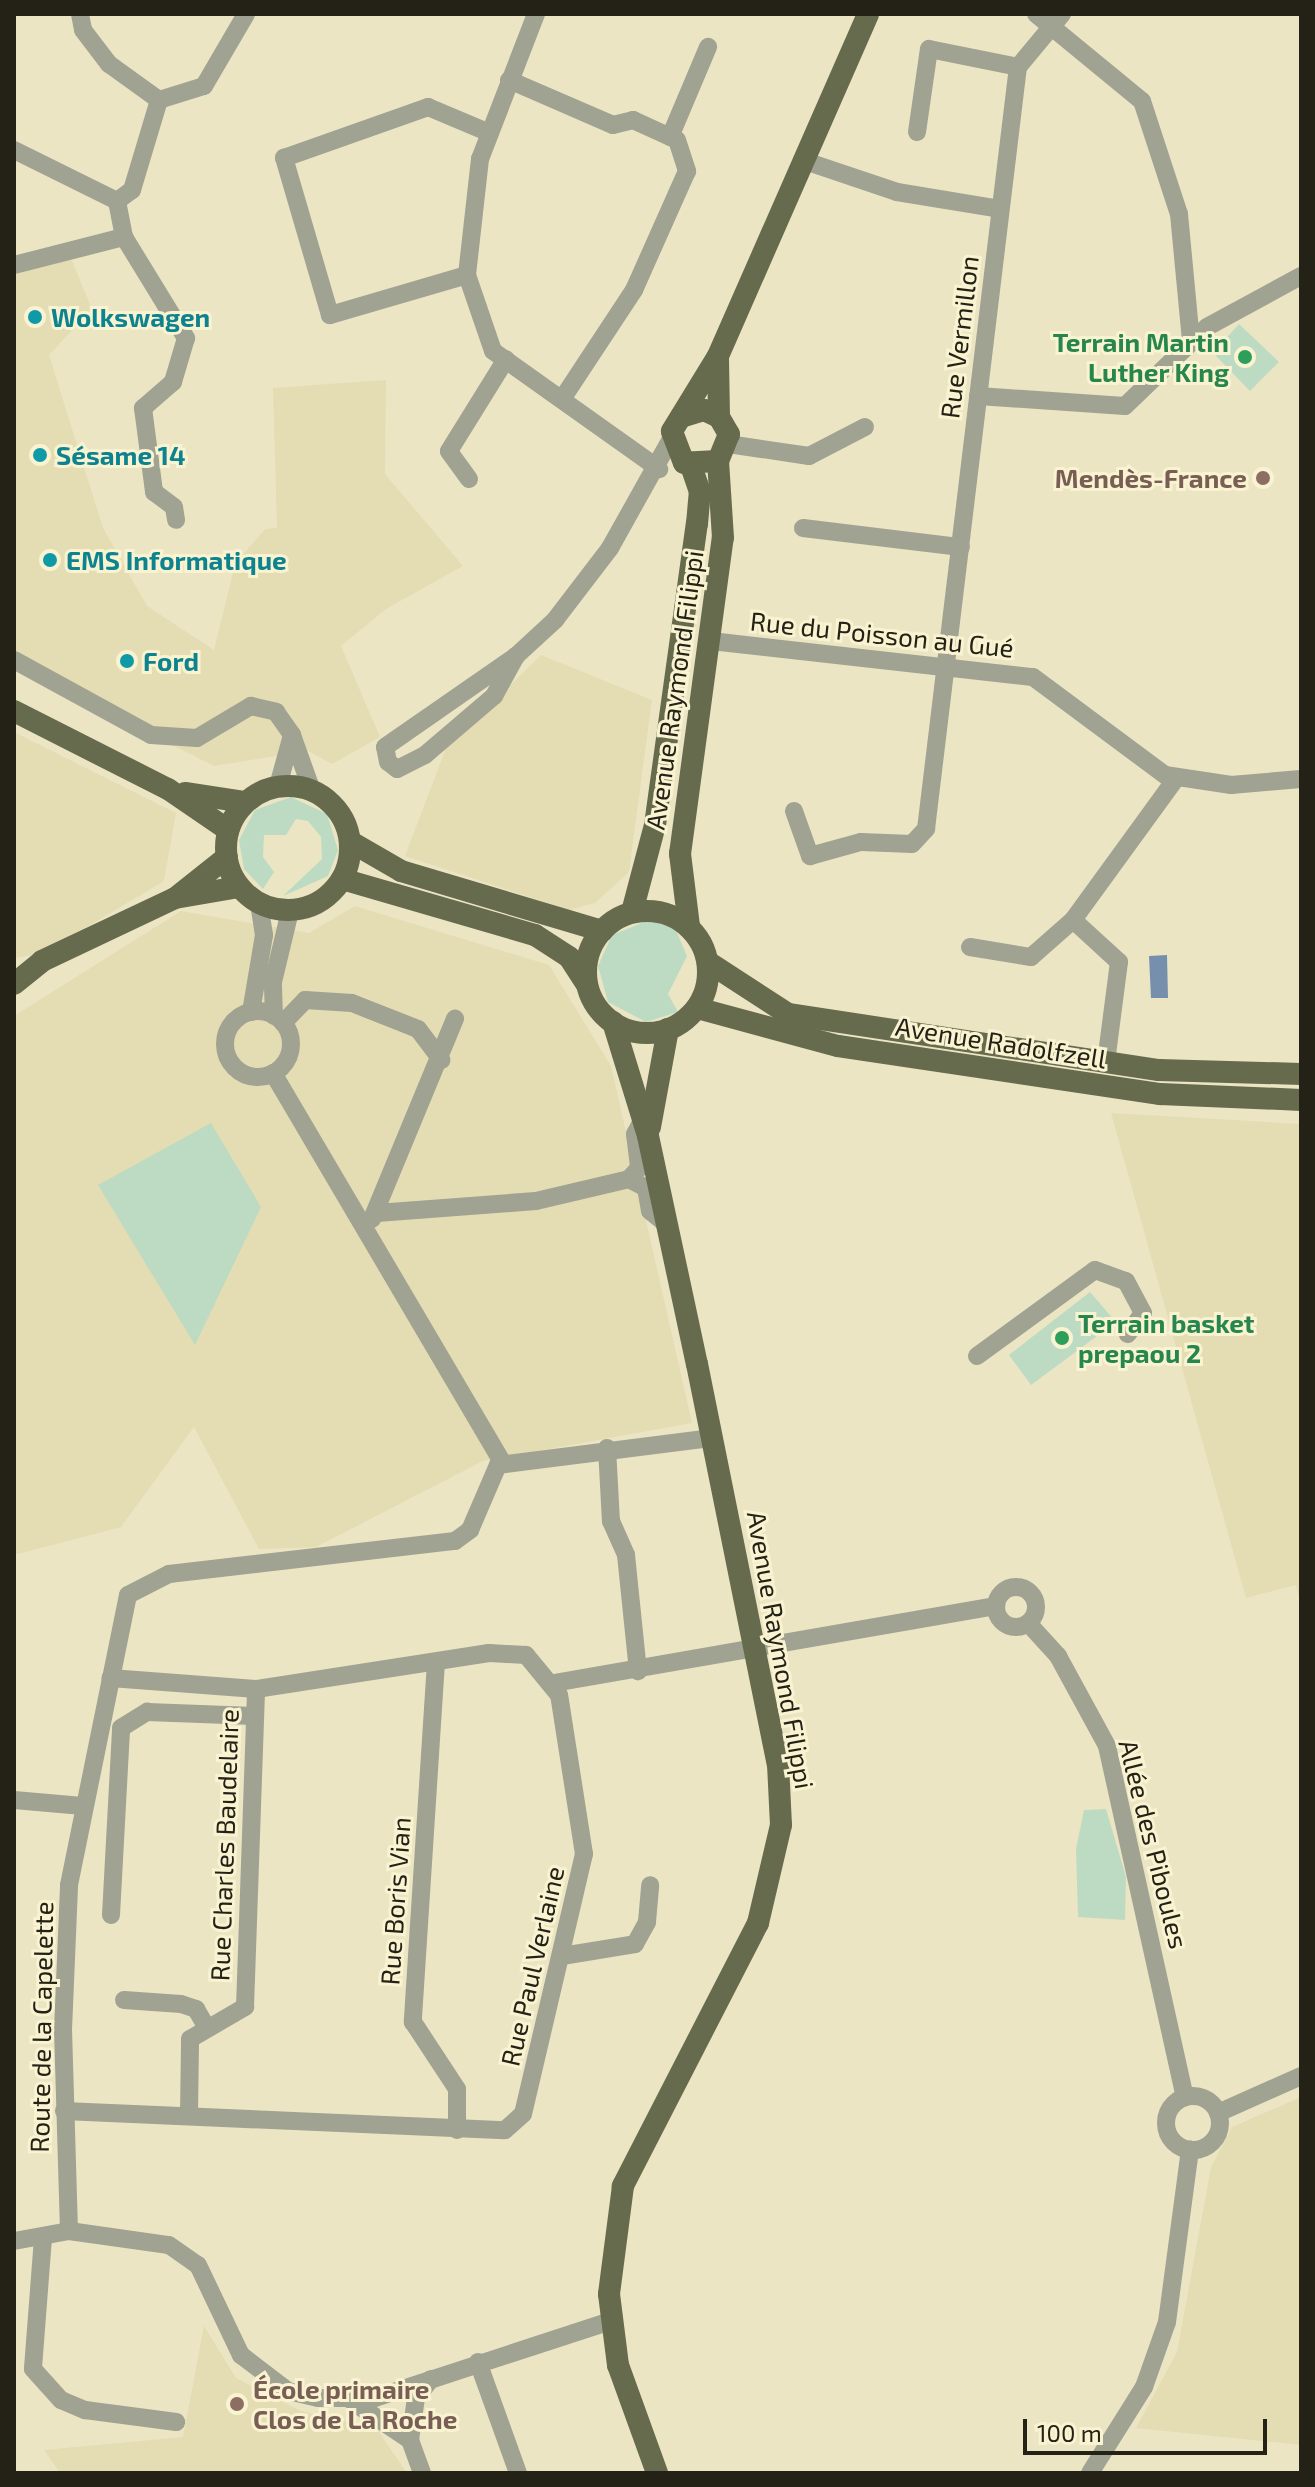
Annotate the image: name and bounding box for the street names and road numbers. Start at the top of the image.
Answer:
street label: Rue Vermillon [933,253,985,421]
street label: Avenue Raymond Filippi [639,548,709,832]
street label: Rue du Poisson au Gué [749,605,1015,663]
street label: Avenue Radolfzell [893,1010,1109,1074]
street label: Avenue Raymond Filippi [741,1509,821,1791]
street label: Rue Charles Baudelaire [204,1708,244,1982]
street label: Allée des Piboules [1113,1736,1195,1952]
street label: Rue Boris Vian [374,1816,416,1986]
street label: Rue Paul Verlaine [494,1862,570,2070]
street label: Route de la Capelette [23,1901,59,2153]

